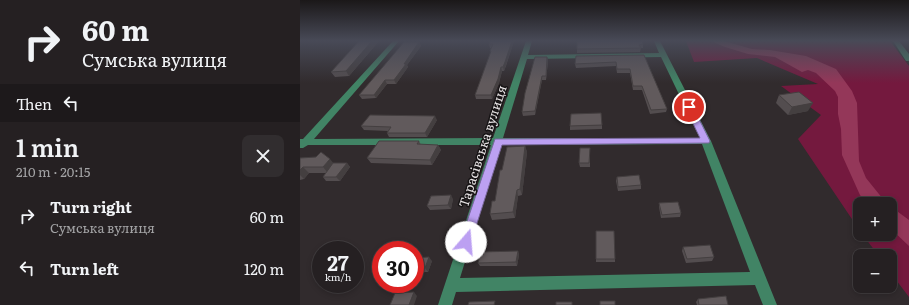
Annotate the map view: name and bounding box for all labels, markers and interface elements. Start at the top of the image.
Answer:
text: 60 m [82,8,149,50]
icon: right [16,16,68,68]
text: Сумська вулиця [82,46,227,73]
street label: Тарасівська вулиця [453,82,511,210]
pin [672,90,706,124]
text: Then [16,92,52,115]
icon: left [60,92,82,114]
icon: arrive [678,96,700,118]
text: 1 min [16,129,79,164]
button: close [242,135,284,177]
text: 210 m · 20:15 [16,162,90,181]
text: Turn right [50,195,132,218]
map controls [853,197,897,293]
button: + [853,197,897,241]
icon: right [16,205,38,227]
text: 60 m [250,205,284,228]
text: Сумська вулиця [50,218,155,237]
position arrow [445,221,487,263]
speed limit sign: 30 [372,241,424,293]
text: 27 [327,247,349,277]
button: − [853,249,897,293]
icon: left [16,257,38,279]
text: Turn left [50,257,119,280]
text: 120 m [244,257,284,280]
text: km/h [325,269,351,284]

